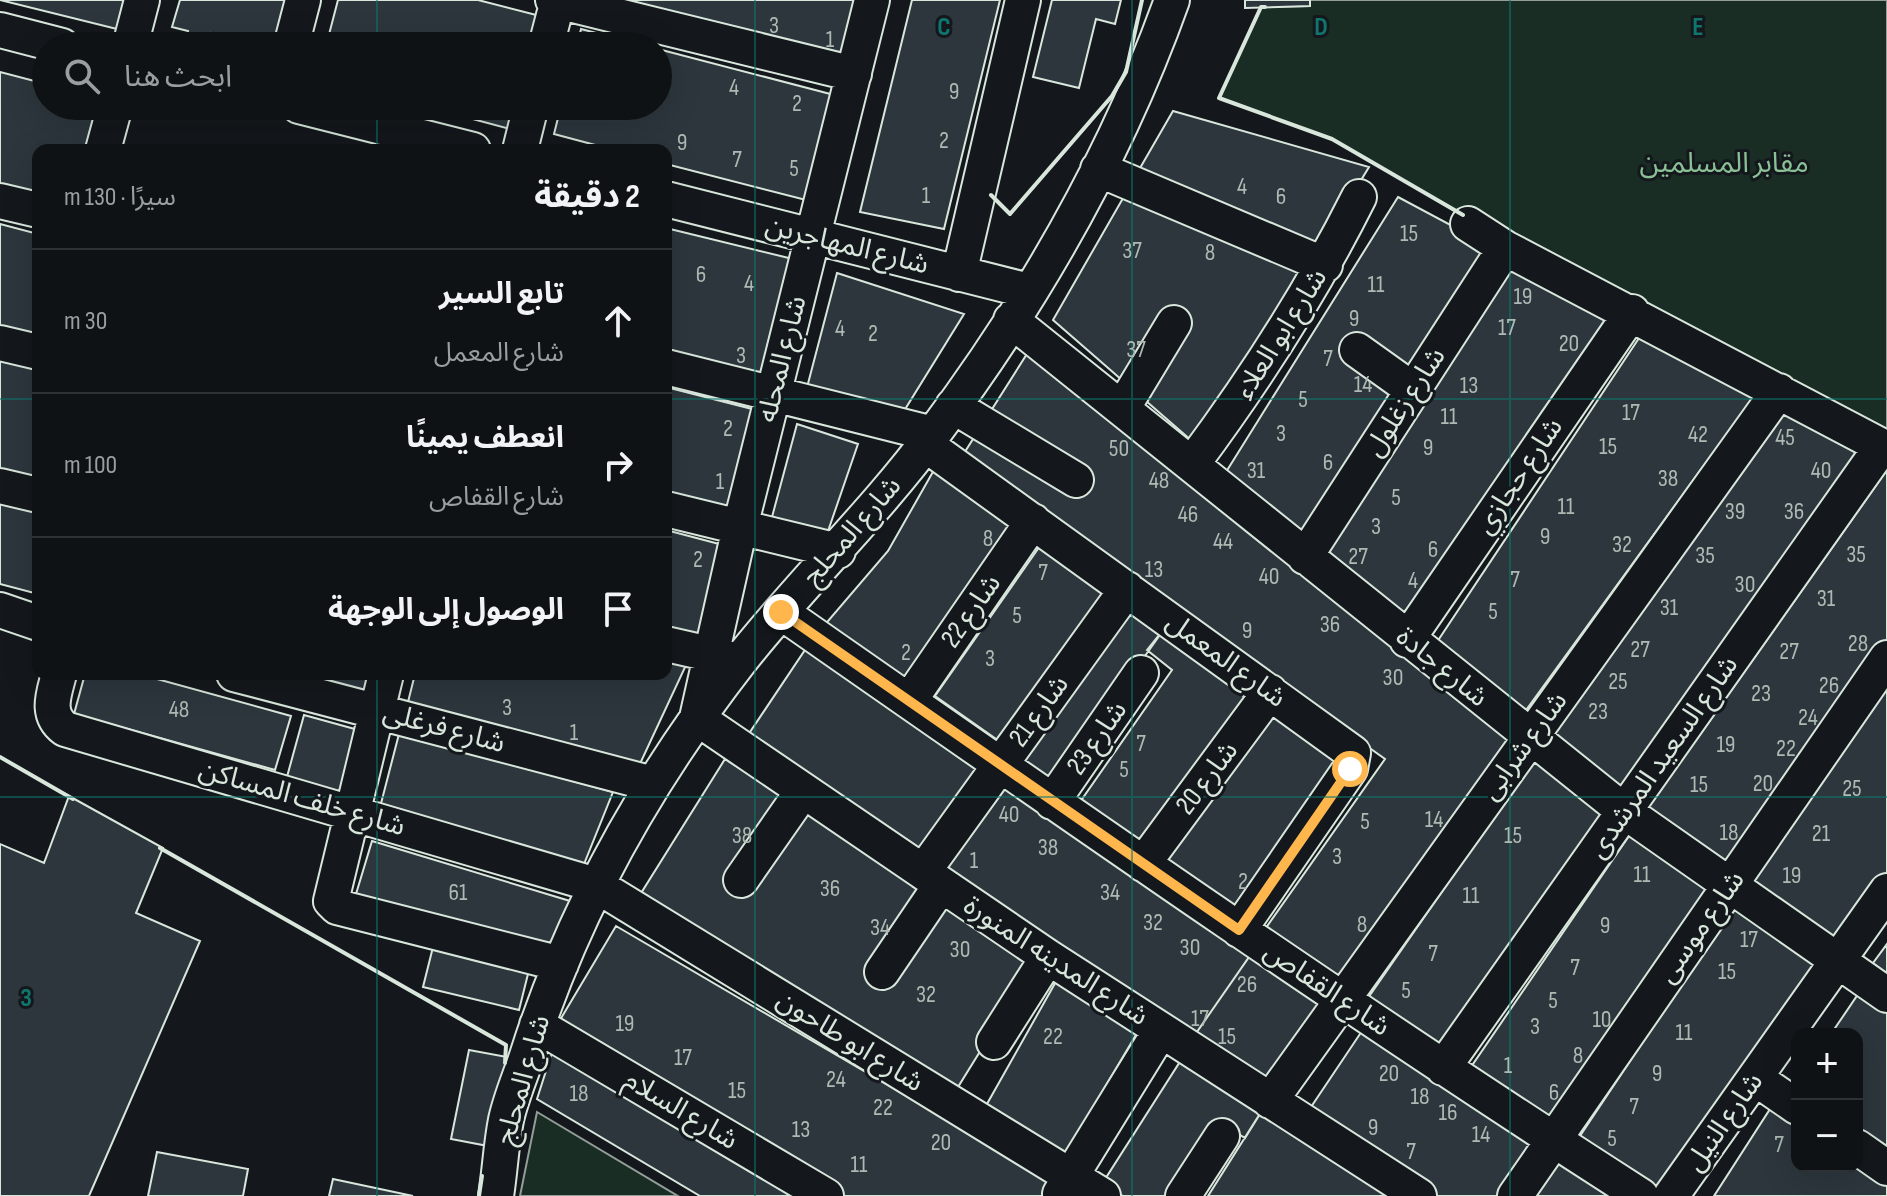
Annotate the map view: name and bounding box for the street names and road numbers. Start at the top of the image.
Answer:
street label: شارع المهاجرين [761,209,932,284]
street label: شارع ابو العلاء [1228,263,1337,407]
street label: شارع المحله [750,292,817,426]
street label: شارع زغلول [1357,341,1455,465]
street label: شارع حجازي [1468,412,1573,542]
street label: شارع المحلج [796,470,911,594]
street label: شارع 22 [934,568,1011,656]
street label: شارع المعمل [1158,605,1292,717]
street label: شارع جادة [1388,620,1494,716]
street label: شارع السعيد المرشدى [1581,649,1748,866]
street label: شارع 21 [1002,669,1078,755]
street label: شارع شرابى [1474,685,1577,808]
street label: شارع 23 [1060,695,1137,783]
street label: شارع فرغلى [379,696,509,763]
street label: شارع 20 [1169,735,1248,823]
street label: شارع خلف المساكن [194,753,409,846]
street label: شارع موسى [1650,864,1754,991]
street label: شارع المدينه المنورة [956,889,1155,1036]
street label: شارع القفاص [1256,935,1397,1046]
street label: شارع ابو طاحون [769,983,930,1102]
street label: شارع المحلج [489,1011,560,1150]
street label: شارع السلام [616,1063,744,1159]
street label: شارع النيل [1678,1066,1773,1180]

